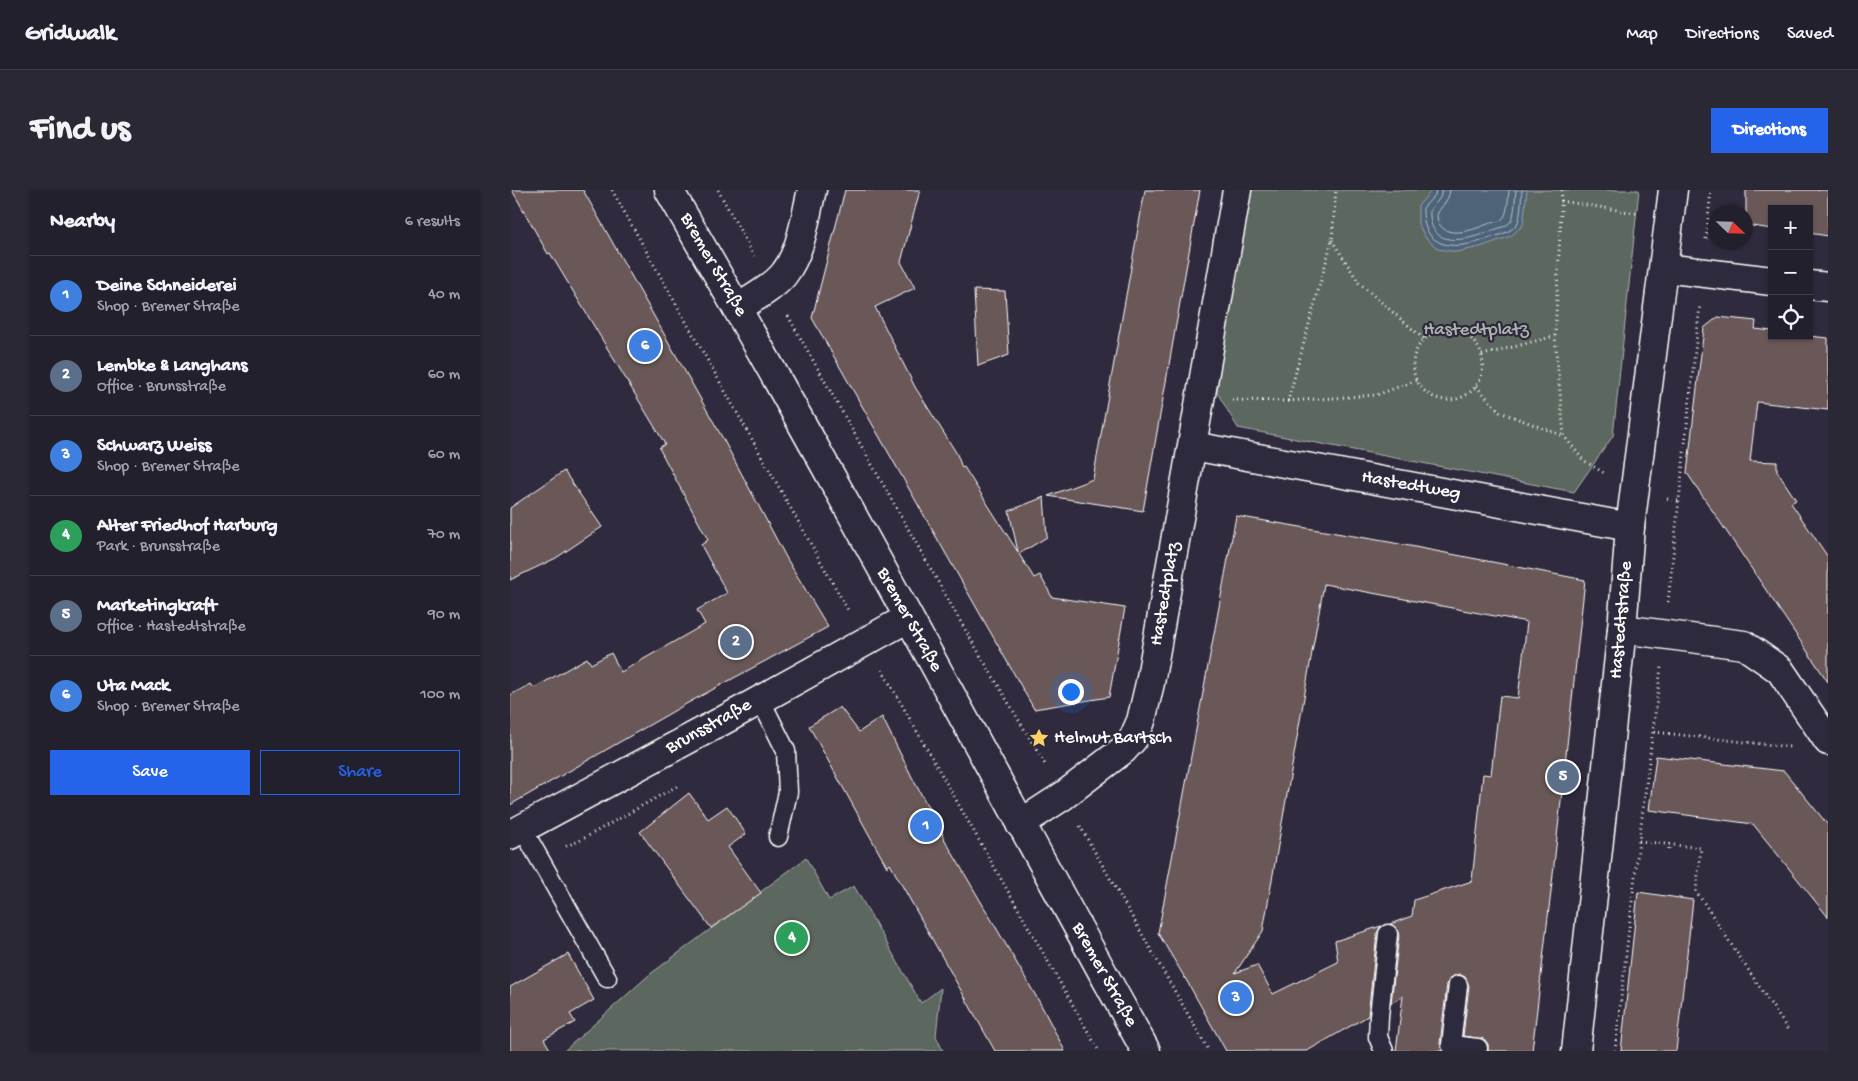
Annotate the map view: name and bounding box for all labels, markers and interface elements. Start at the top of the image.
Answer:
text: Gridwalk [25,20,116,49]
text: Map [1626,24,1658,45]
text: Directions [1686,24,1759,45]
text: Saved [1787,24,1833,45]
button: Directions [1711,108,1828,153]
text: Find us [30,110,130,151]
north arrow [1708,205,1753,250]
map controls [1768,205,1813,340]
button: + [1768,205,1813,250]
street label: Bremer Straße [674,208,752,321]
text: Nearby [50,210,115,235]
text: 6 results [405,213,460,232]
button: − [1768,250,1813,295]
text: Deine Schneiderei [97,275,237,298]
text: 1 [63,286,69,305]
text: 40 m [428,286,460,305]
button: locate [1768,295,1813,340]
text: Shop · Bremer Straße [97,298,239,317]
park label: Hastedtplatz [1423,319,1529,342]
pin: 6 [629,327,661,365]
text: Lembke & Langhans [97,355,247,378]
text: 2 [62,366,70,385]
text: 60 m [428,366,460,385]
text: Office · Brunsstraße [97,378,226,397]
text: Schwarz Weiss [97,435,211,458]
text: 3 [62,446,70,465]
text: 60 m [428,446,460,465]
text: Shop · Bremer Straße [97,458,239,477]
street label: Hastedtweg [1360,466,1463,506]
text: Alter Friedhof Harburg [97,515,278,538]
text: 4 [62,526,70,545]
text: 70 m [427,526,460,545]
text: Park · Brunsstraße [97,538,220,557]
street label: Hastedtplatz [1146,540,1187,648]
street label: Hastedtstraße [1605,560,1639,680]
street label: Bremer Straße [870,563,947,676]
text: Marketingkraft [97,595,217,618]
text: 5 [62,606,70,625]
text: 90 m [428,606,460,625]
text: Office · Hastedtstraße [97,618,246,637]
pin: 2 [720,623,752,661]
text: Uta Mack [97,675,169,698]
your location [1058,679,1084,705]
text: 6 [62,686,70,705]
text: 100 m [420,686,460,705]
street label: Brunsstraße [661,694,756,761]
text: Shop · Bremer Straße [97,698,239,717]
place icon: Helmut Bartsch [1028,727,1050,749]
place label: Helmut Bartsch [1054,727,1172,750]
button: Save [50,750,250,795]
button: Share [260,750,460,795]
pin: 5 [1547,758,1579,796]
pin: 1 [910,807,942,845]
street label: Bremer Straße [1065,918,1142,1031]
pin: 4 [776,919,808,957]
pin: 3 [1220,979,1252,1017]

